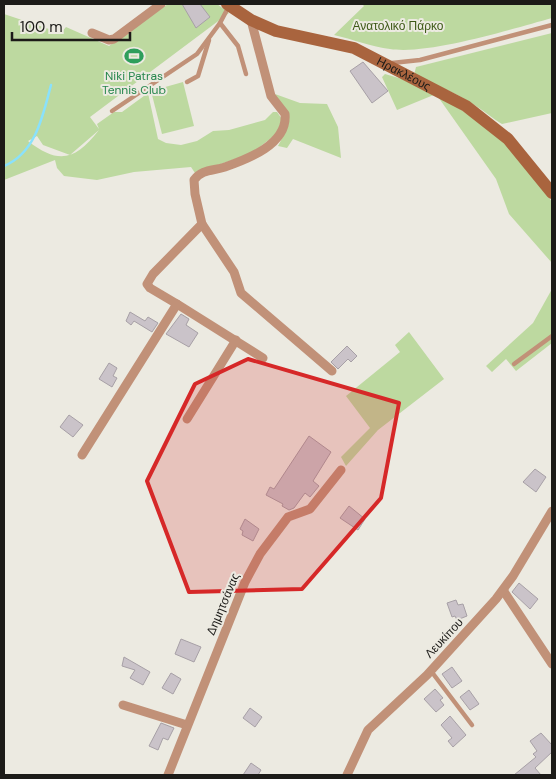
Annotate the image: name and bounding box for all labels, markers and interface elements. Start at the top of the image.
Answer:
scale bar [12,10,130,42]
text: 100 m [20,17,63,37]
park label: Ανατολικό Πάρκο [352,18,444,34]
sports icon: Niki Patras Tennis Club [123,45,145,67]
street label: Ηρακλέους [374,53,434,94]
place label: Niki Patras Tennis Club [102,68,166,98]
street label: Δημητσάνας [203,570,243,637]
street label: Λευκίπου [421,614,467,662]

